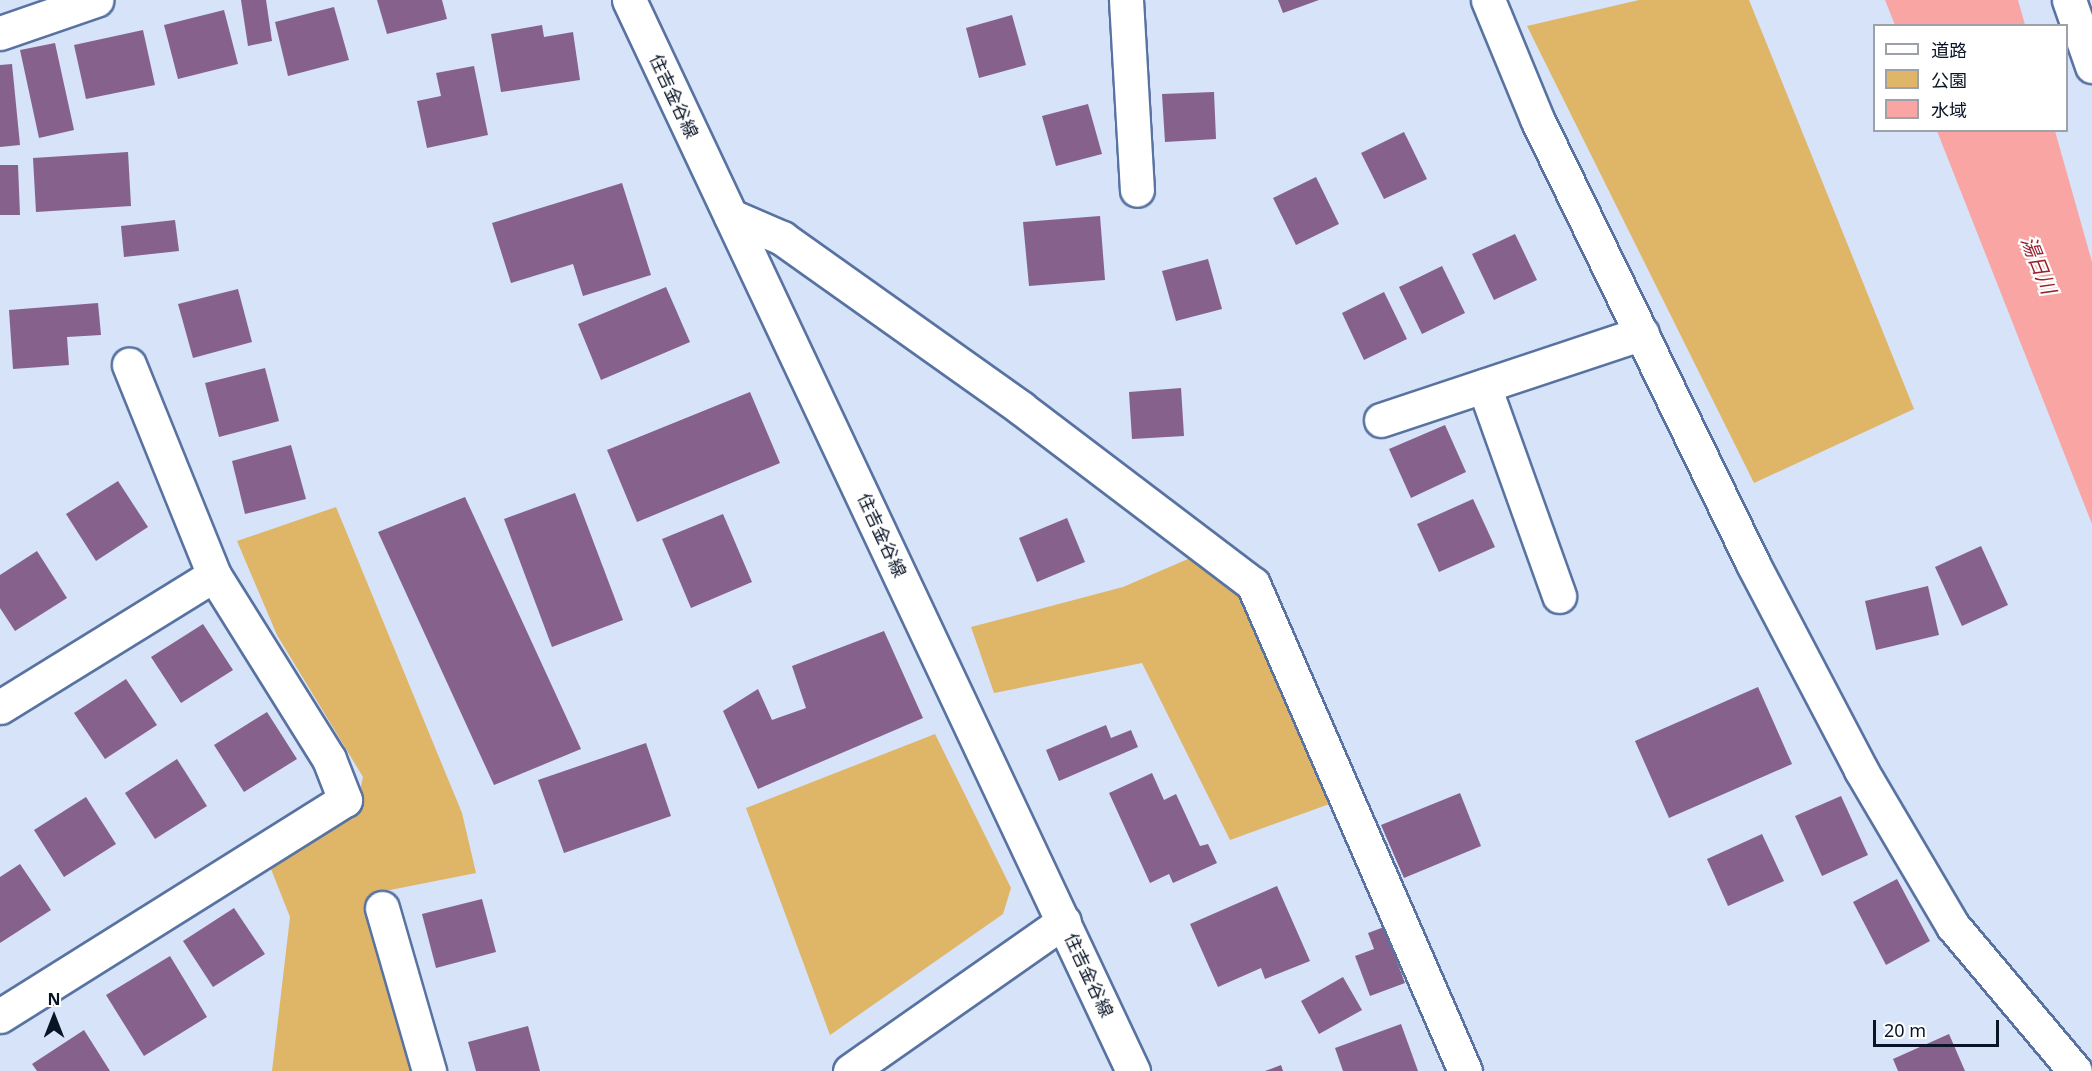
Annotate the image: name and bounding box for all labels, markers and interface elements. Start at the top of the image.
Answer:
legend [1873,24,2068,132]
text: 道路 [1931,38,1967,62]
street label: 住吉金谷線 [645,51,703,141]
text: 公園 [1931,68,1967,92]
text: 水域 [1931,98,1967,122]
water label: 湯日川 [2017,233,2061,297]
street label: 住吉金谷線 [853,490,911,580]
street label: 住吉金谷線 [1060,930,1118,1020]
north arrow [24,987,84,1047]
text: N [47,988,61,1010]
scale bar [1876,1008,2002,1046]
text: 20 m [1884,1018,1926,1042]

